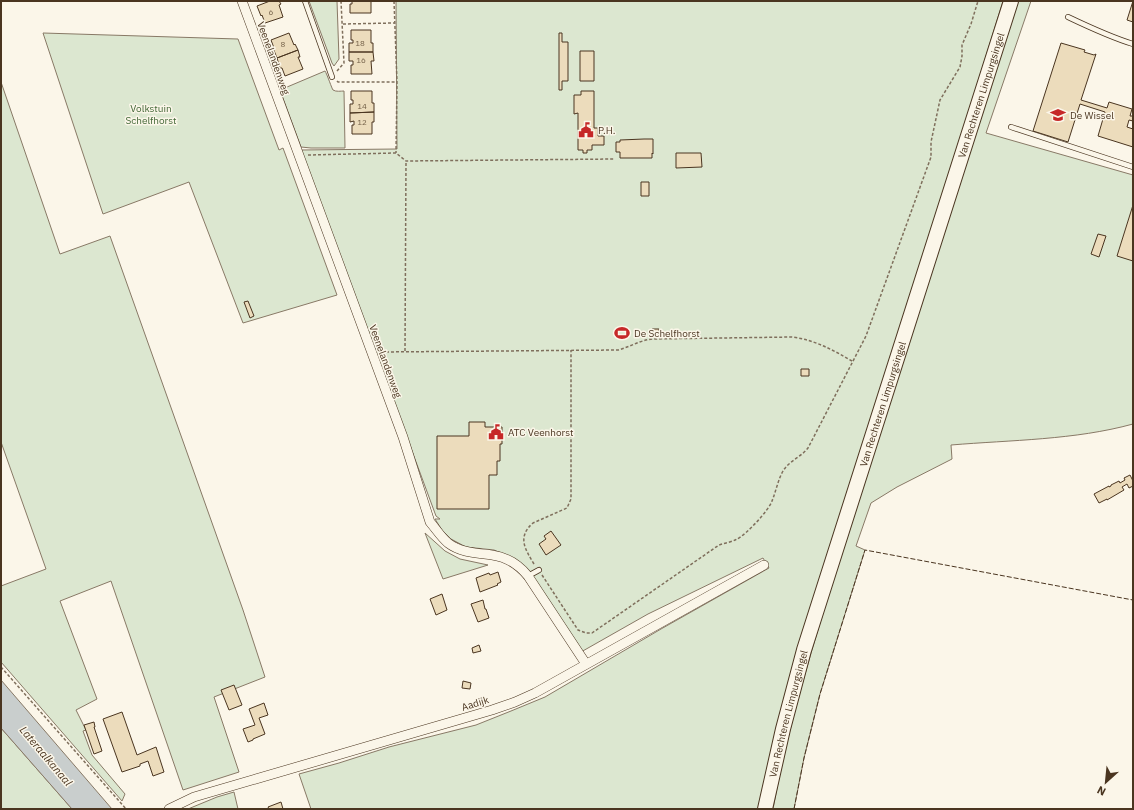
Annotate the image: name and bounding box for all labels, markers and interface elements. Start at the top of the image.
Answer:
house number: 6 [269,7,274,17]
street label: Veenelandenweg [254,20,293,97]
street label: Van Rechteren Limpurgsingel [955,31,1008,160]
house number: 18 [355,38,365,48]
house number: 8 [281,39,286,49]
house number: 16 [356,55,366,65]
house number: 14 [357,101,367,111]
park label: Volkstuin Schelfhorst [125,102,177,127]
school or university icon: De Wissel [1049,106,1067,124]
place label: De Wissel [1070,109,1114,122]
house number: 12 [357,117,367,127]
public building icon: P.H. [577,121,595,139]
place label: P.H. [598,124,616,137]
street label: Veenelandenweg [366,323,405,400]
sports icon: De Schelfhorst [613,324,631,342]
place label: De Schelfhorst [634,327,700,340]
street label: Van Rechteren Limpurgsingel [857,340,909,468]
public building icon: ATC Veenhorst [487,423,505,441]
place label: ATC Veenhorst [508,426,574,439]
street label: Van Rechteren Limpurgsingel [766,649,811,779]
street label: Aadijk [460,693,491,714]
water label: Lateraalkanaal [17,723,75,789]
north arrow [1086,762,1126,802]
text: N [1095,783,1108,799]

